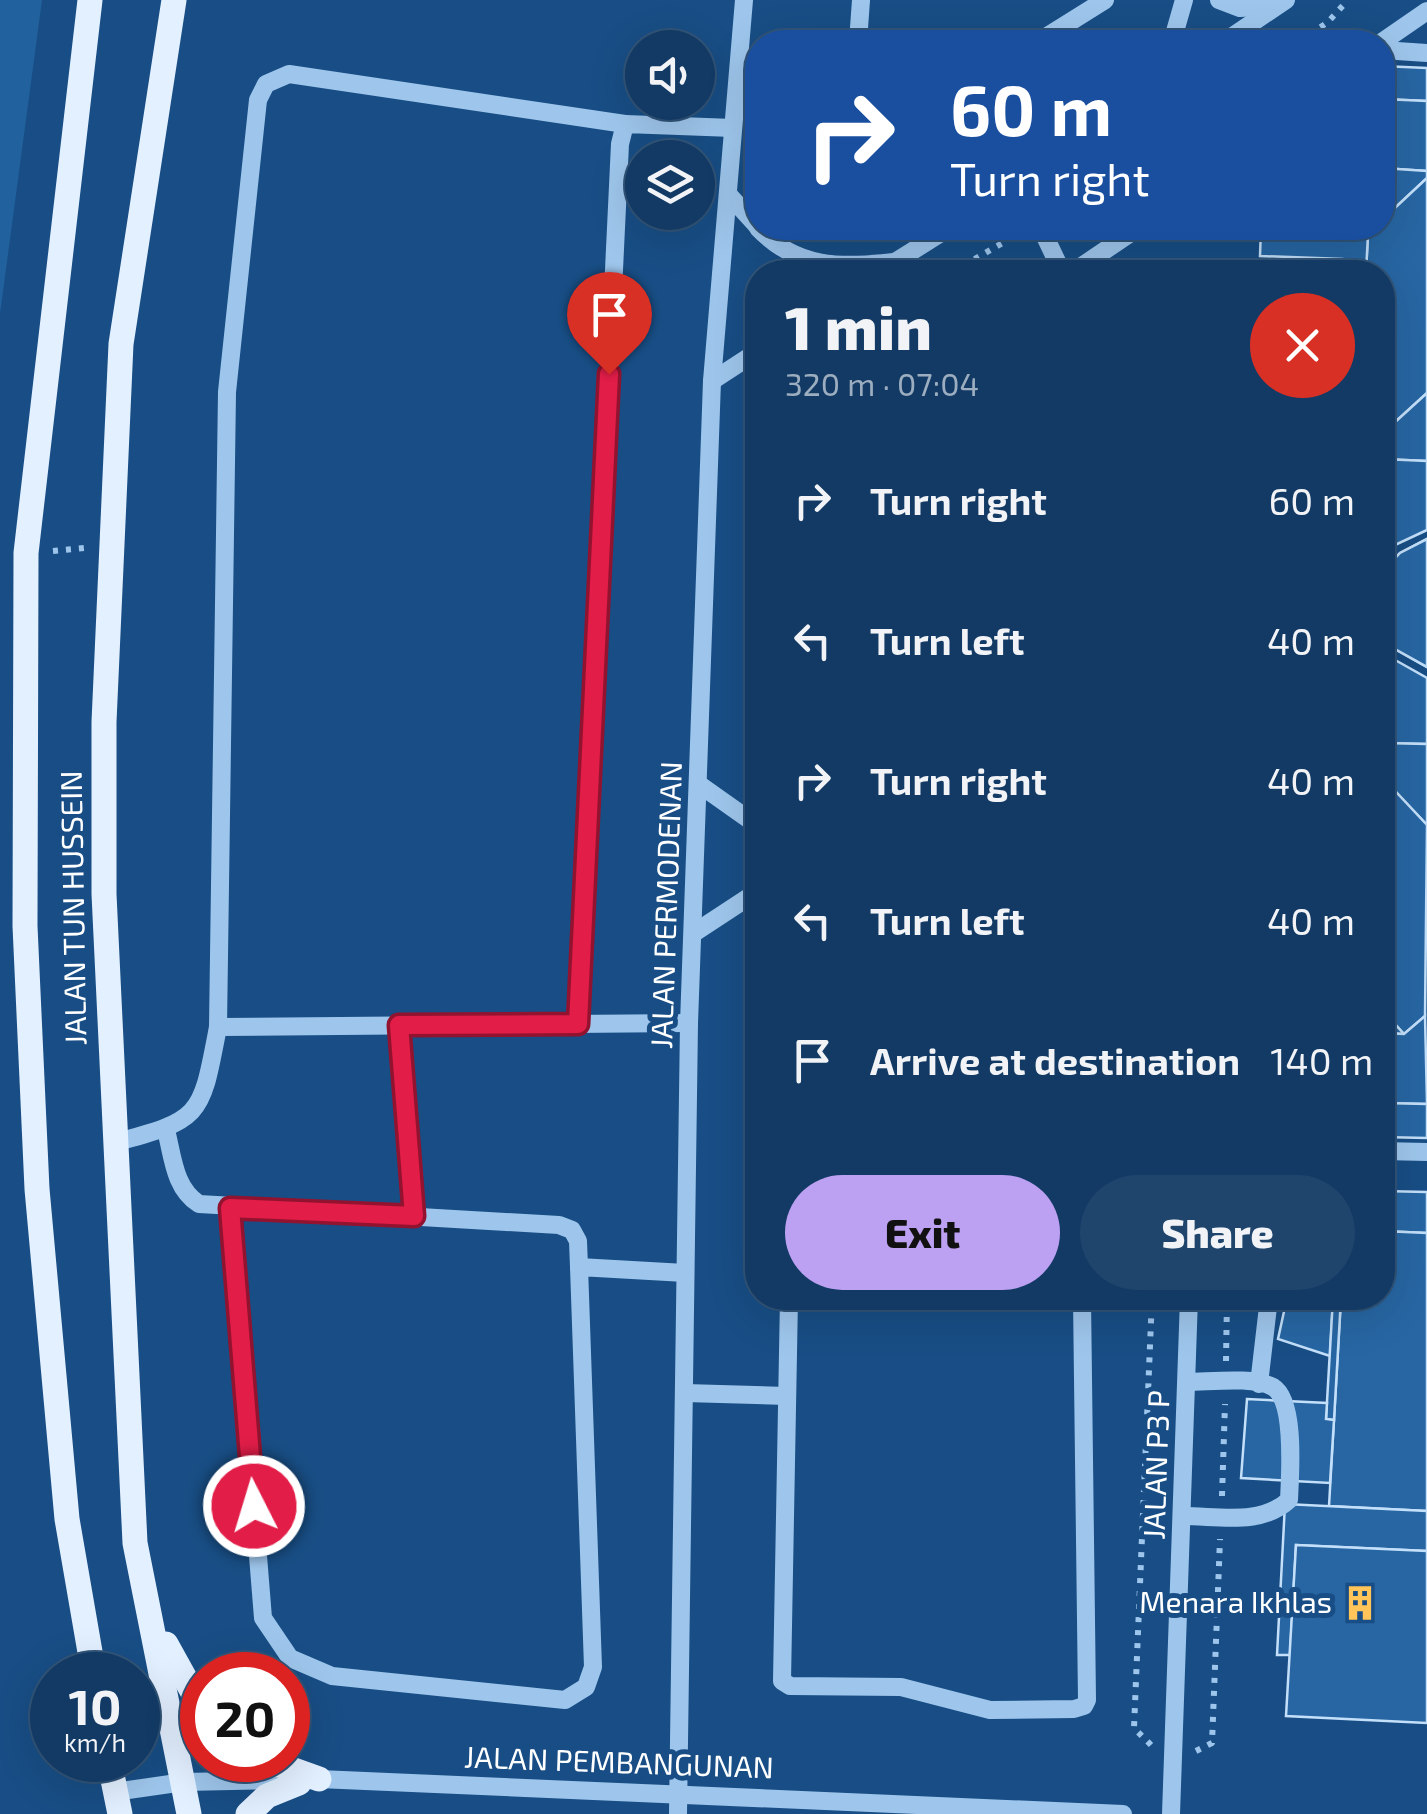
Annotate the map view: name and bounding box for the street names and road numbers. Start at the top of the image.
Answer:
street label: JALAN PERMODENAN [642,760,688,1049]
street label: JALAN TUN HUSSEIN [52,770,92,1046]
street label: JALAN P3 P [1134,1390,1176,1540]
street label: JALAN PEMBANGUNAN [464,1738,774,1784]

